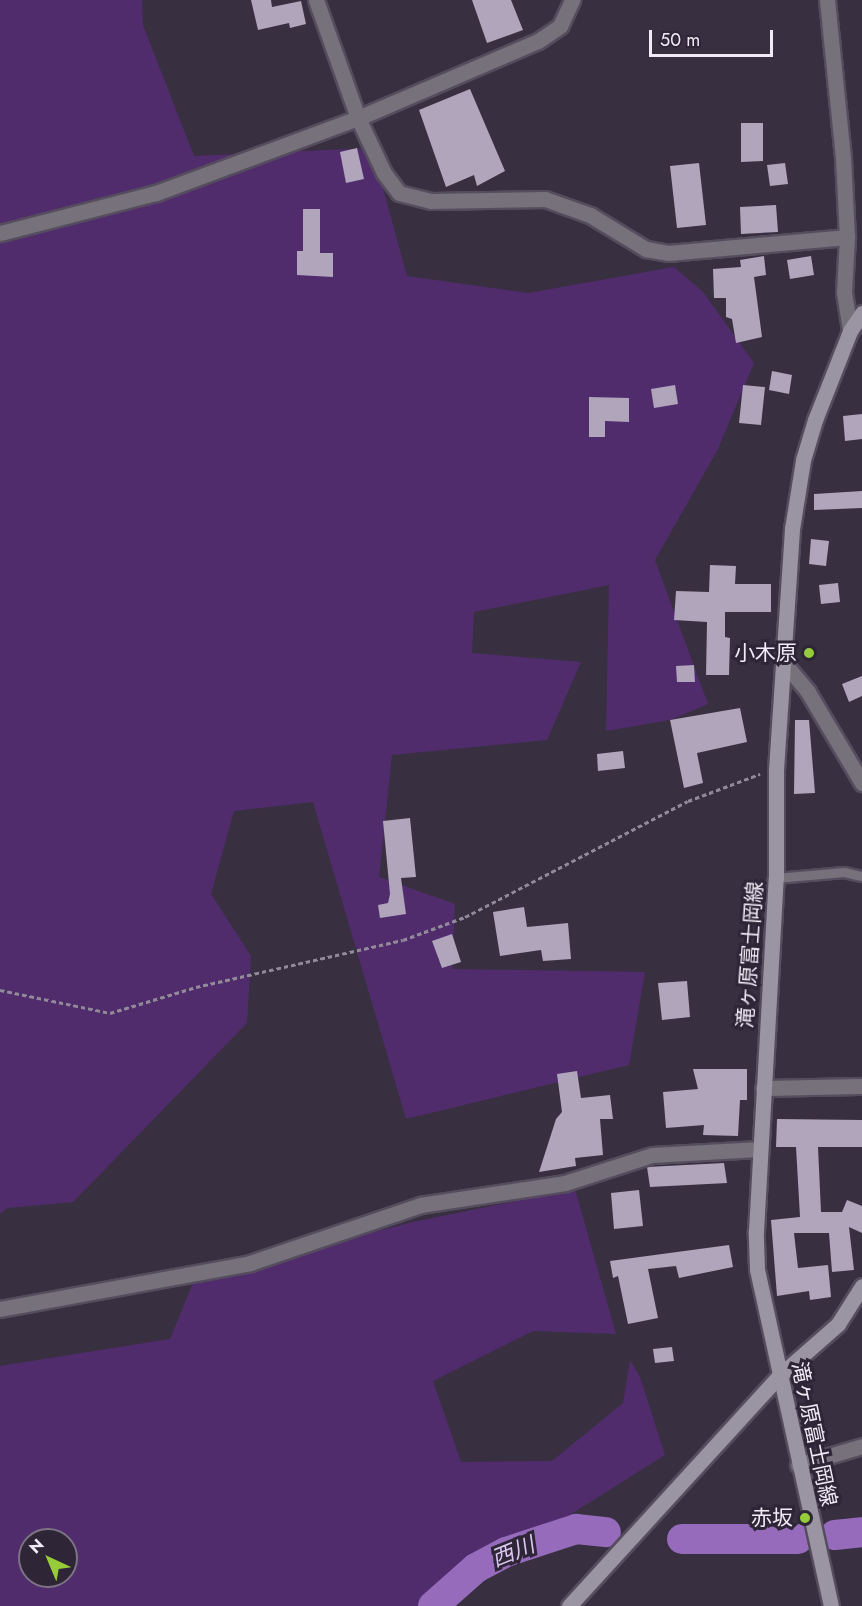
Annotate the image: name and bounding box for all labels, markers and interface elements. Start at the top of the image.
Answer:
scale bar [652,18,776,56]
text: 50 m [660,27,700,53]
place label: 小木原 [734,640,797,666]
marker: 小木原 [802,646,816,660]
street label: 滝ヶ原富士岡線 [732,881,768,1029]
street label: 滝ヶ原富士岡線 [786,1359,842,1509]
place label: 赤坂 [751,1505,793,1531]
marker: 赤坂 [798,1511,812,1525]
north arrow [18,1528,78,1588]
water label: 西川 [488,1532,538,1572]
text: N [24,1533,49,1559]

